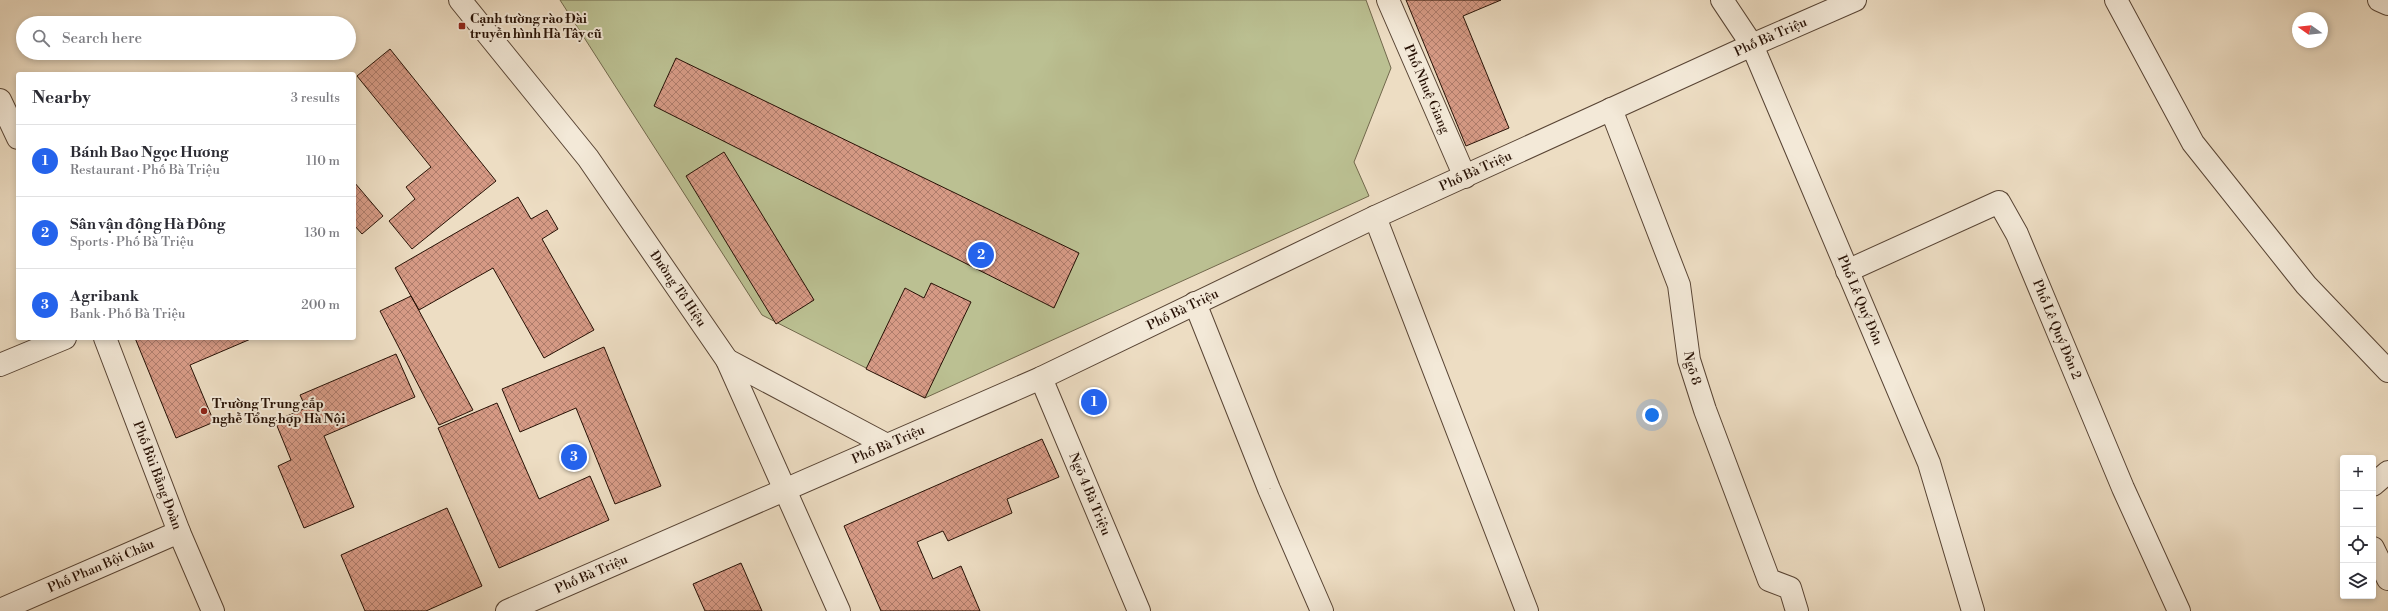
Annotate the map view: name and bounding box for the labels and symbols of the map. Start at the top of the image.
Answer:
place label: Cạnh tường rào Đài truyền hình Hà Tây cũ [470,11,602,42]
north arrow [2292,12,2328,48]
street label: Phố Bà Triệu [1732,14,1810,60]
marker: Cạnh tường rào Đài truyền hình Hà Tây cũ [457,21,467,31]
street label: Phố Nhuệ Giang [1400,42,1453,136]
street label: Phố Bà Triệu [1437,147,1515,195]
pin: 2 [968,240,994,270]
street label: Đường Tô Hiệu [646,248,710,330]
street label: Phố Lê Quý Đôn [1834,253,1886,348]
street label: Phố Lê Quý Đôn 2 [2029,277,2085,382]
street label: Phố Bà Triệu [1144,285,1222,334]
street label: Ngõ 8 [1680,350,1705,387]
pin: 1 [1081,387,1107,417]
place label: Trường Trung cấp nghề Tổng hợp Hà Nội [212,396,345,427]
your location [1642,405,1662,425]
marker: Trường Trung cấp nghề Tổng hợp Hà Nội [199,406,209,416]
street label: Phố Bùi Bằng Đoàn [129,419,185,532]
street label: Phố Bà Triệu [849,422,928,468]
pin: 3 [561,442,587,472]
street label: Ngõ 4 Bà Triệu [1065,450,1115,538]
street label: Phố Phan Bội Châu [45,536,157,596]
street label: Phố Bà Triệu [552,551,631,597]

